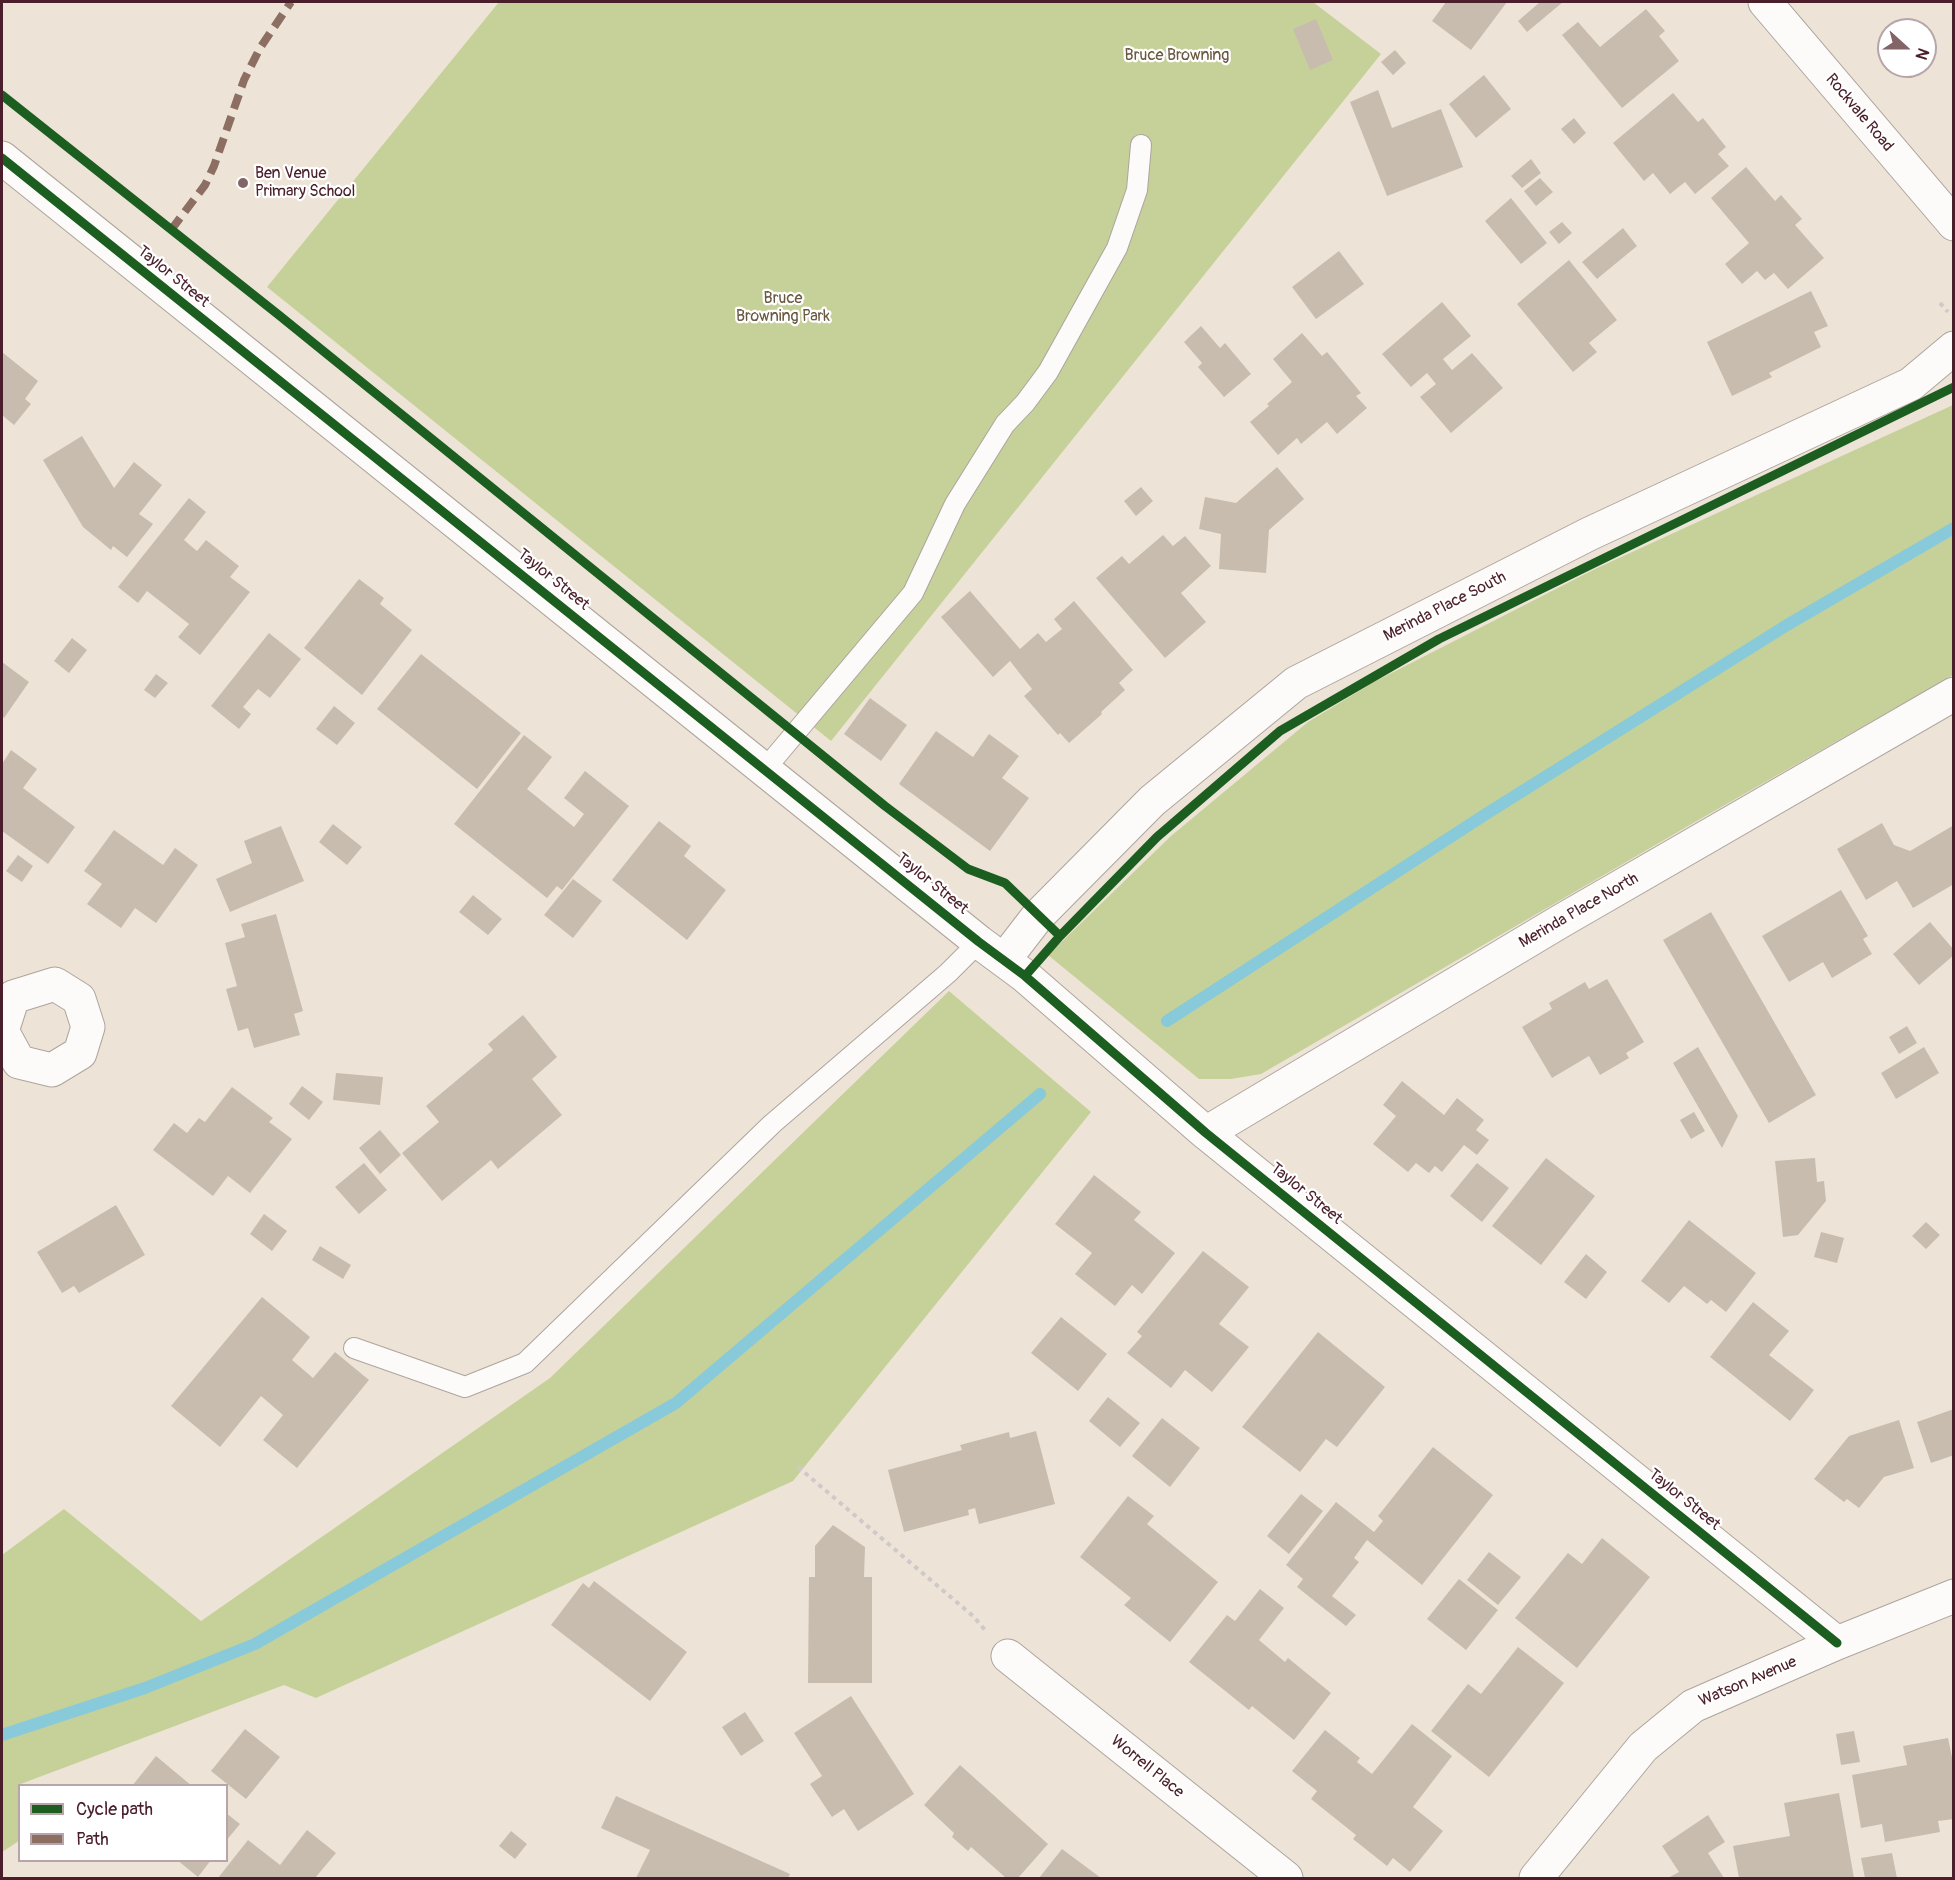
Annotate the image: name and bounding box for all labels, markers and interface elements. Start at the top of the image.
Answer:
north arrow [1877,18,1937,78]
text: N [1911,45,1933,62]
park label: Bruce Browning [1125,46,1229,66]
street label: Rockvale Road [1821,70,1897,156]
place label: Ben Venue Primary School [255,164,355,202]
marker: Ben Venue Primary School [236,176,250,190]
street label: Taylor Street [133,242,213,312]
park label: Bruce Browning Park [736,289,830,327]
street label: Taylor Street [513,545,593,615]
street label: Merinda Place South [1380,568,1510,646]
street label: Taylor Street [892,849,972,919]
street label: Merinda Place North [1516,869,1642,953]
street label: Taylor Street [1266,1159,1346,1229]
street label: Taylor Street [1644,1465,1724,1535]
street label: Watson Avenue [1696,1653,1800,1711]
street label: Worrell Place [1107,1732,1187,1802]
legend [18,1784,228,1862]
text: Cycle path [76,1798,153,1821]
text: Path [76,1828,109,1851]

